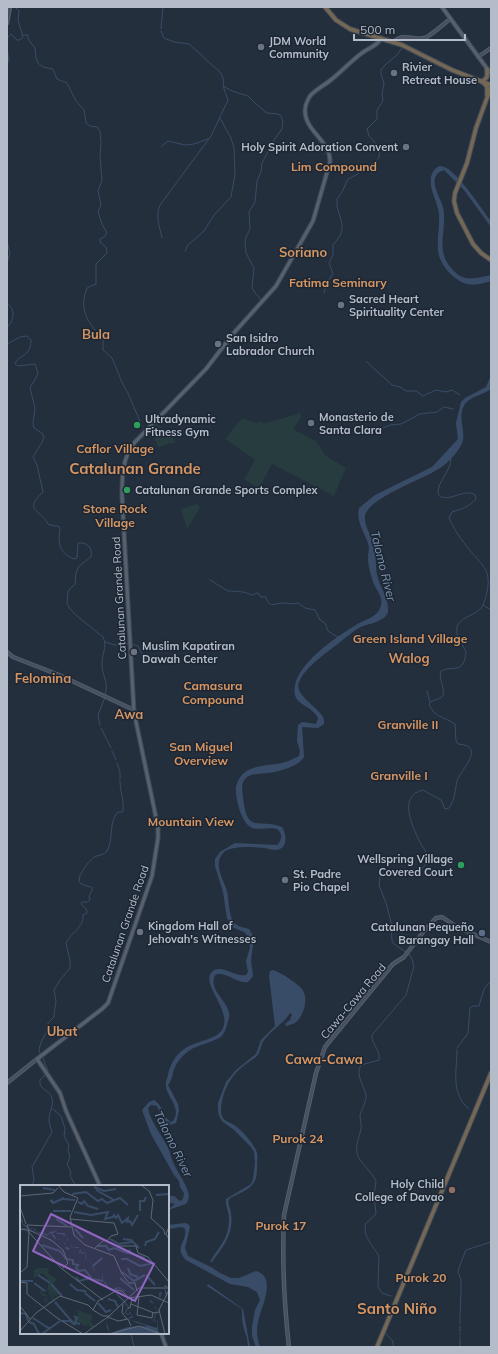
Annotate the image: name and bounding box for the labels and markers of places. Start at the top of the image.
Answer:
place label: JDM World Community [269,34,329,61]
marker: JDM World Community [256,42,266,52]
place label: Rivier Retreat House [402,60,477,87]
marker: Rivier Retreat House [389,68,399,78]
place label: Holy Spirit Adoration Convent [241,140,398,154]
marker: Holy Spirit Adoration Convent [401,142,411,152]
place label: Sacred Heart Spirituality Center [349,292,444,319]
marker: Sacred Heart Spirituality Center [336,300,346,310]
place label: San Isidro Labrador Church [226,331,315,358]
marker: San Isidro Labrador Church [213,339,223,349]
place label: Monasterio de Santa Clara [319,410,394,437]
place label: Ultradynamic Fitness Gym [145,412,216,439]
marker: Monasterio de Santa Clara [306,418,316,428]
marker: Ultradynamic Fitness Gym [132,420,142,430]
place label: Catalunan Grande Sports Complex [135,483,318,497]
marker: Catalunan Grande Sports Complex [122,485,132,495]
place label: Muslim Kapatiran Dawah Center [142,639,235,666]
marker: Muslim Kapatiran Dawah Center [129,647,139,657]
place label: Wellspring Village Covered Court [357,852,453,879]
marker: Wellspring Village Covered Court [456,860,466,870]
place label: St. Padre Pio Chapel [293,867,350,894]
marker: St. Padre Pio Chapel [280,875,290,885]
place label: Kingdom Hall of Jehovah's Witnesses [148,919,257,946]
place label: Catalunan Pequeño Barangay Hall [371,920,474,947]
marker: Kingdom Hall of Jehovah's Witnesses [135,927,145,937]
marker: Catalunan Pequeño Barangay Hall [477,928,487,938]
place label: Holy Child College of Davao [355,1177,444,1204]
marker: Holy Child College of Davao [447,1185,457,1195]

